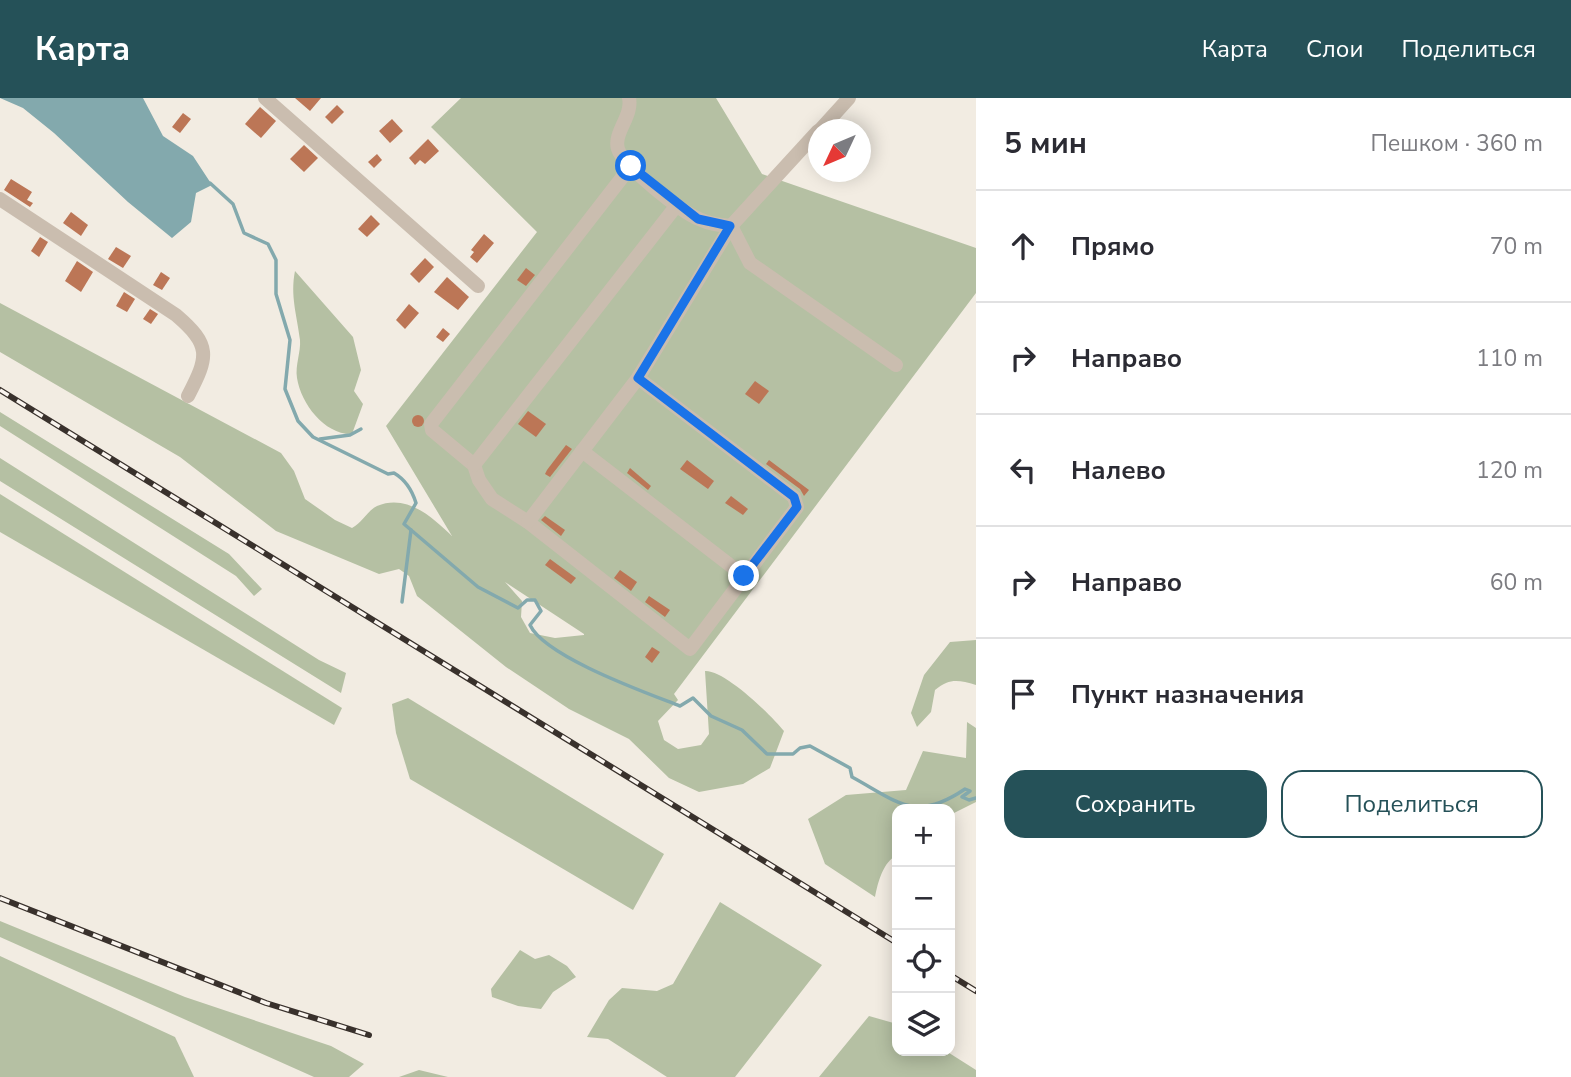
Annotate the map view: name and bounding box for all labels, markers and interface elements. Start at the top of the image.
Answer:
text: Карта [35,27,130,72]
text: Карта [1202,33,1268,65]
text: Слои [1306,33,1363,65]
text: Поделиться [1401,33,1536,65]
north arrow [808,119,871,182]
text: 5 мин [1004,123,1087,164]
text: Пешком · 360 m [1370,128,1543,159]
route start [615,150,646,181]
icon: ahead [1004,227,1042,265]
text: Прямо [1071,229,1155,264]
text: 70 m [1490,231,1543,262]
icon: right [1004,339,1042,377]
text: Направо [1071,341,1182,376]
text: 110 m [1476,343,1543,374]
icon: left [1004,451,1042,489]
text: Налево [1071,453,1166,488]
text: 120 m [1476,455,1543,486]
route end [728,560,759,591]
icon: right [1004,563,1042,601]
text: Направо [1071,565,1182,600]
text: 60 m [1490,567,1543,598]
icon: arrive [1004,675,1042,713]
text: Пункт назначения [1071,677,1304,712]
button: Сохранить [1004,770,1267,838]
button: Поделиться [1281,770,1543,838]
map controls [892,804,955,1056]
button: + [892,804,955,867]
button: − [892,867,955,930]
button: locate [892,930,955,993]
button: layers [892,993,955,1056]

